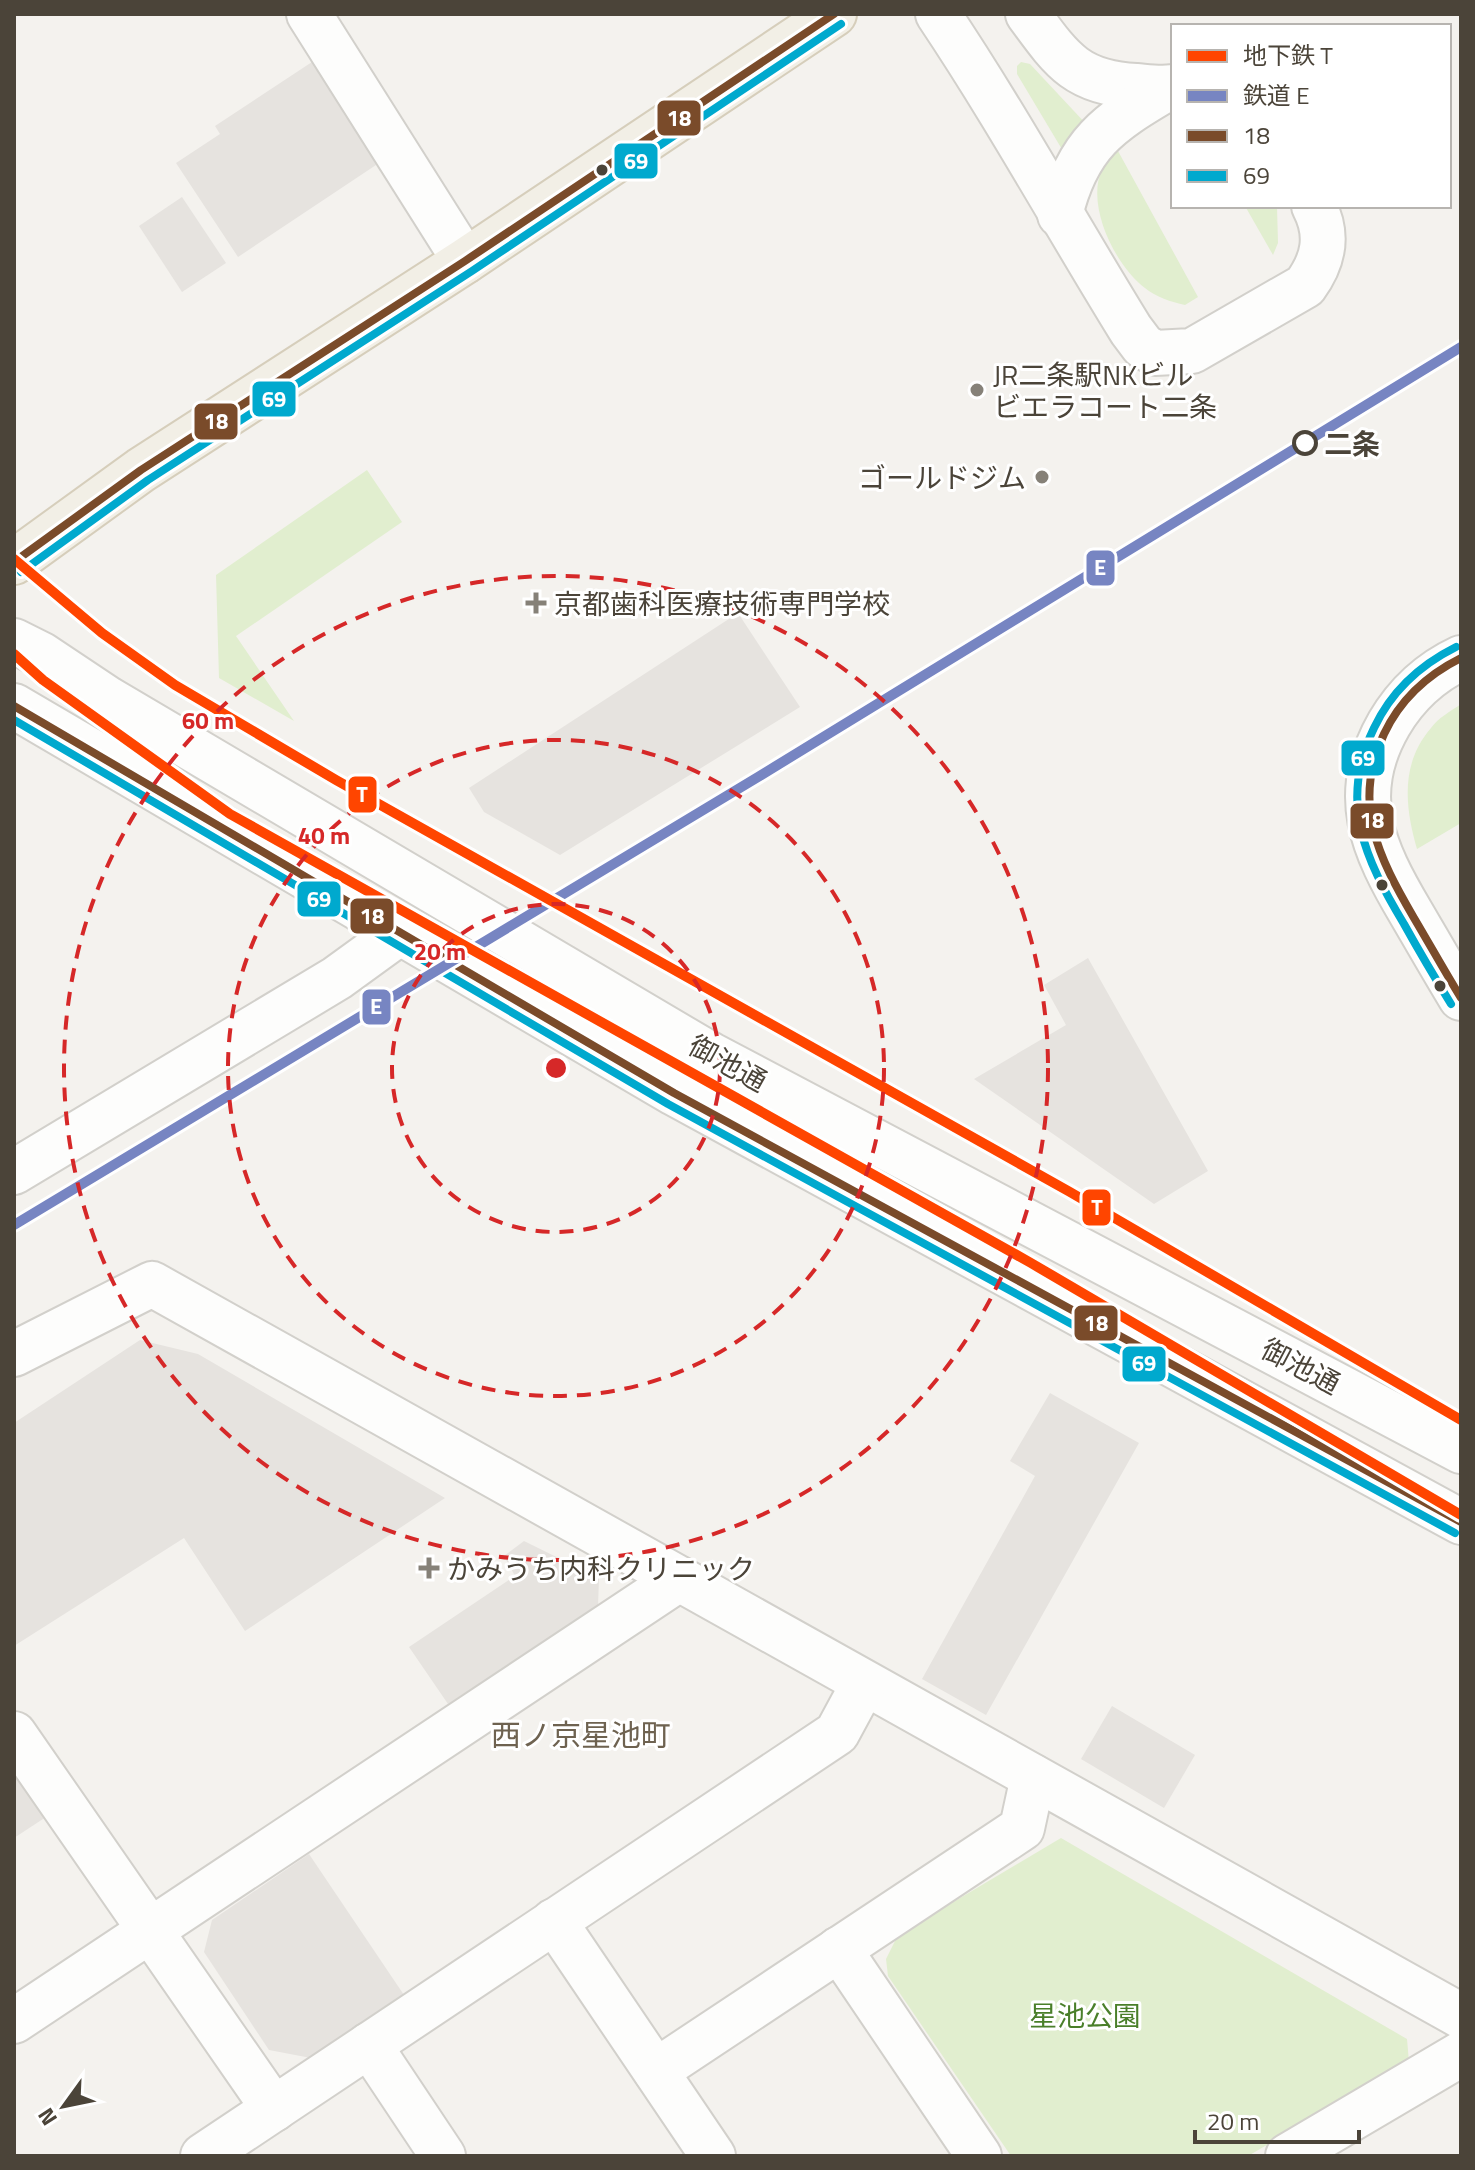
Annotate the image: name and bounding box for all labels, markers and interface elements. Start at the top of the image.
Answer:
legend [1171,24,1451,208]
text: 地下鉄 T [1243,37,1333,73]
text: 鉄道 E [1243,77,1310,113]
line badge: 18 [656,99,702,137]
text: 18 [667,101,691,135]
text: 18 [1243,117,1270,153]
line badge: 69 [613,142,659,180]
text: 69 [624,144,648,178]
text: 69 [1243,157,1270,193]
unlabelled marker [594,162,610,178]
place label: JR二条駅NKビル ビエラコート二条 [993,353,1217,428]
line badge: 69 [251,380,297,418]
marker: JR二条駅NKビル ビエラコート二条 [968,381,986,399]
text: 69 [262,382,286,416]
line badge: 18 [193,402,239,441]
text: 18 [204,404,228,438]
place label: 二条 [1324,422,1380,465]
marker: 二条 [1293,431,1317,455]
place label: ゴールドジム [858,456,1026,499]
marker: ゴールドジム [1033,468,1051,486]
line badge: E [1085,549,1116,587]
text: E [1094,550,1106,584]
place label: 京都歯科医療技術専門学校 [554,582,890,625]
marker: 京都歯科医療技術専門学校 [525,592,547,614]
text: 60 m [182,702,234,738]
line badge: 69 [1340,739,1386,777]
text: 69 [1351,741,1375,775]
line badge: T [347,775,378,814]
text: T [356,777,368,811]
line badge: 18 [1349,802,1395,840]
text: 18 [1360,803,1384,837]
text: 40 m [298,817,350,853]
unlabelled marker [1374,877,1390,893]
line badge: 69 [296,880,342,918]
text: 69 [307,882,331,916]
line badge: 18 [349,897,395,935]
text: 18 [360,899,384,933]
text: 20 m [414,933,466,969]
unlabelled marker [1432,978,1448,994]
line badge: E [361,988,392,1026]
text: E [370,989,382,1023]
street label: 御池通 [681,1024,775,1102]
centre of rings [542,1054,570,1082]
line badge: T [1081,1188,1112,1227]
text: T [1091,1190,1103,1224]
line badge: 18 [1073,1304,1119,1342]
text: 18 [1084,1306,1108,1340]
street label: 御池通 [1254,1327,1348,1405]
line badge: 69 [1121,1345,1167,1383]
text: 69 [1132,1346,1156,1380]
place label: かみうち内科クリニック [447,1547,755,1590]
marker: かみうち内科クリニック [418,1557,440,1579]
district label: 西ノ京星池町 [491,1712,671,1758]
park label: 星池公園 [1029,1994,1141,2037]
north arrow [24,2066,104,2146]
scale bar [1195,2094,1359,2144]
text: N [29,2101,66,2133]
text: 20 m [1207,2103,1259,2139]

